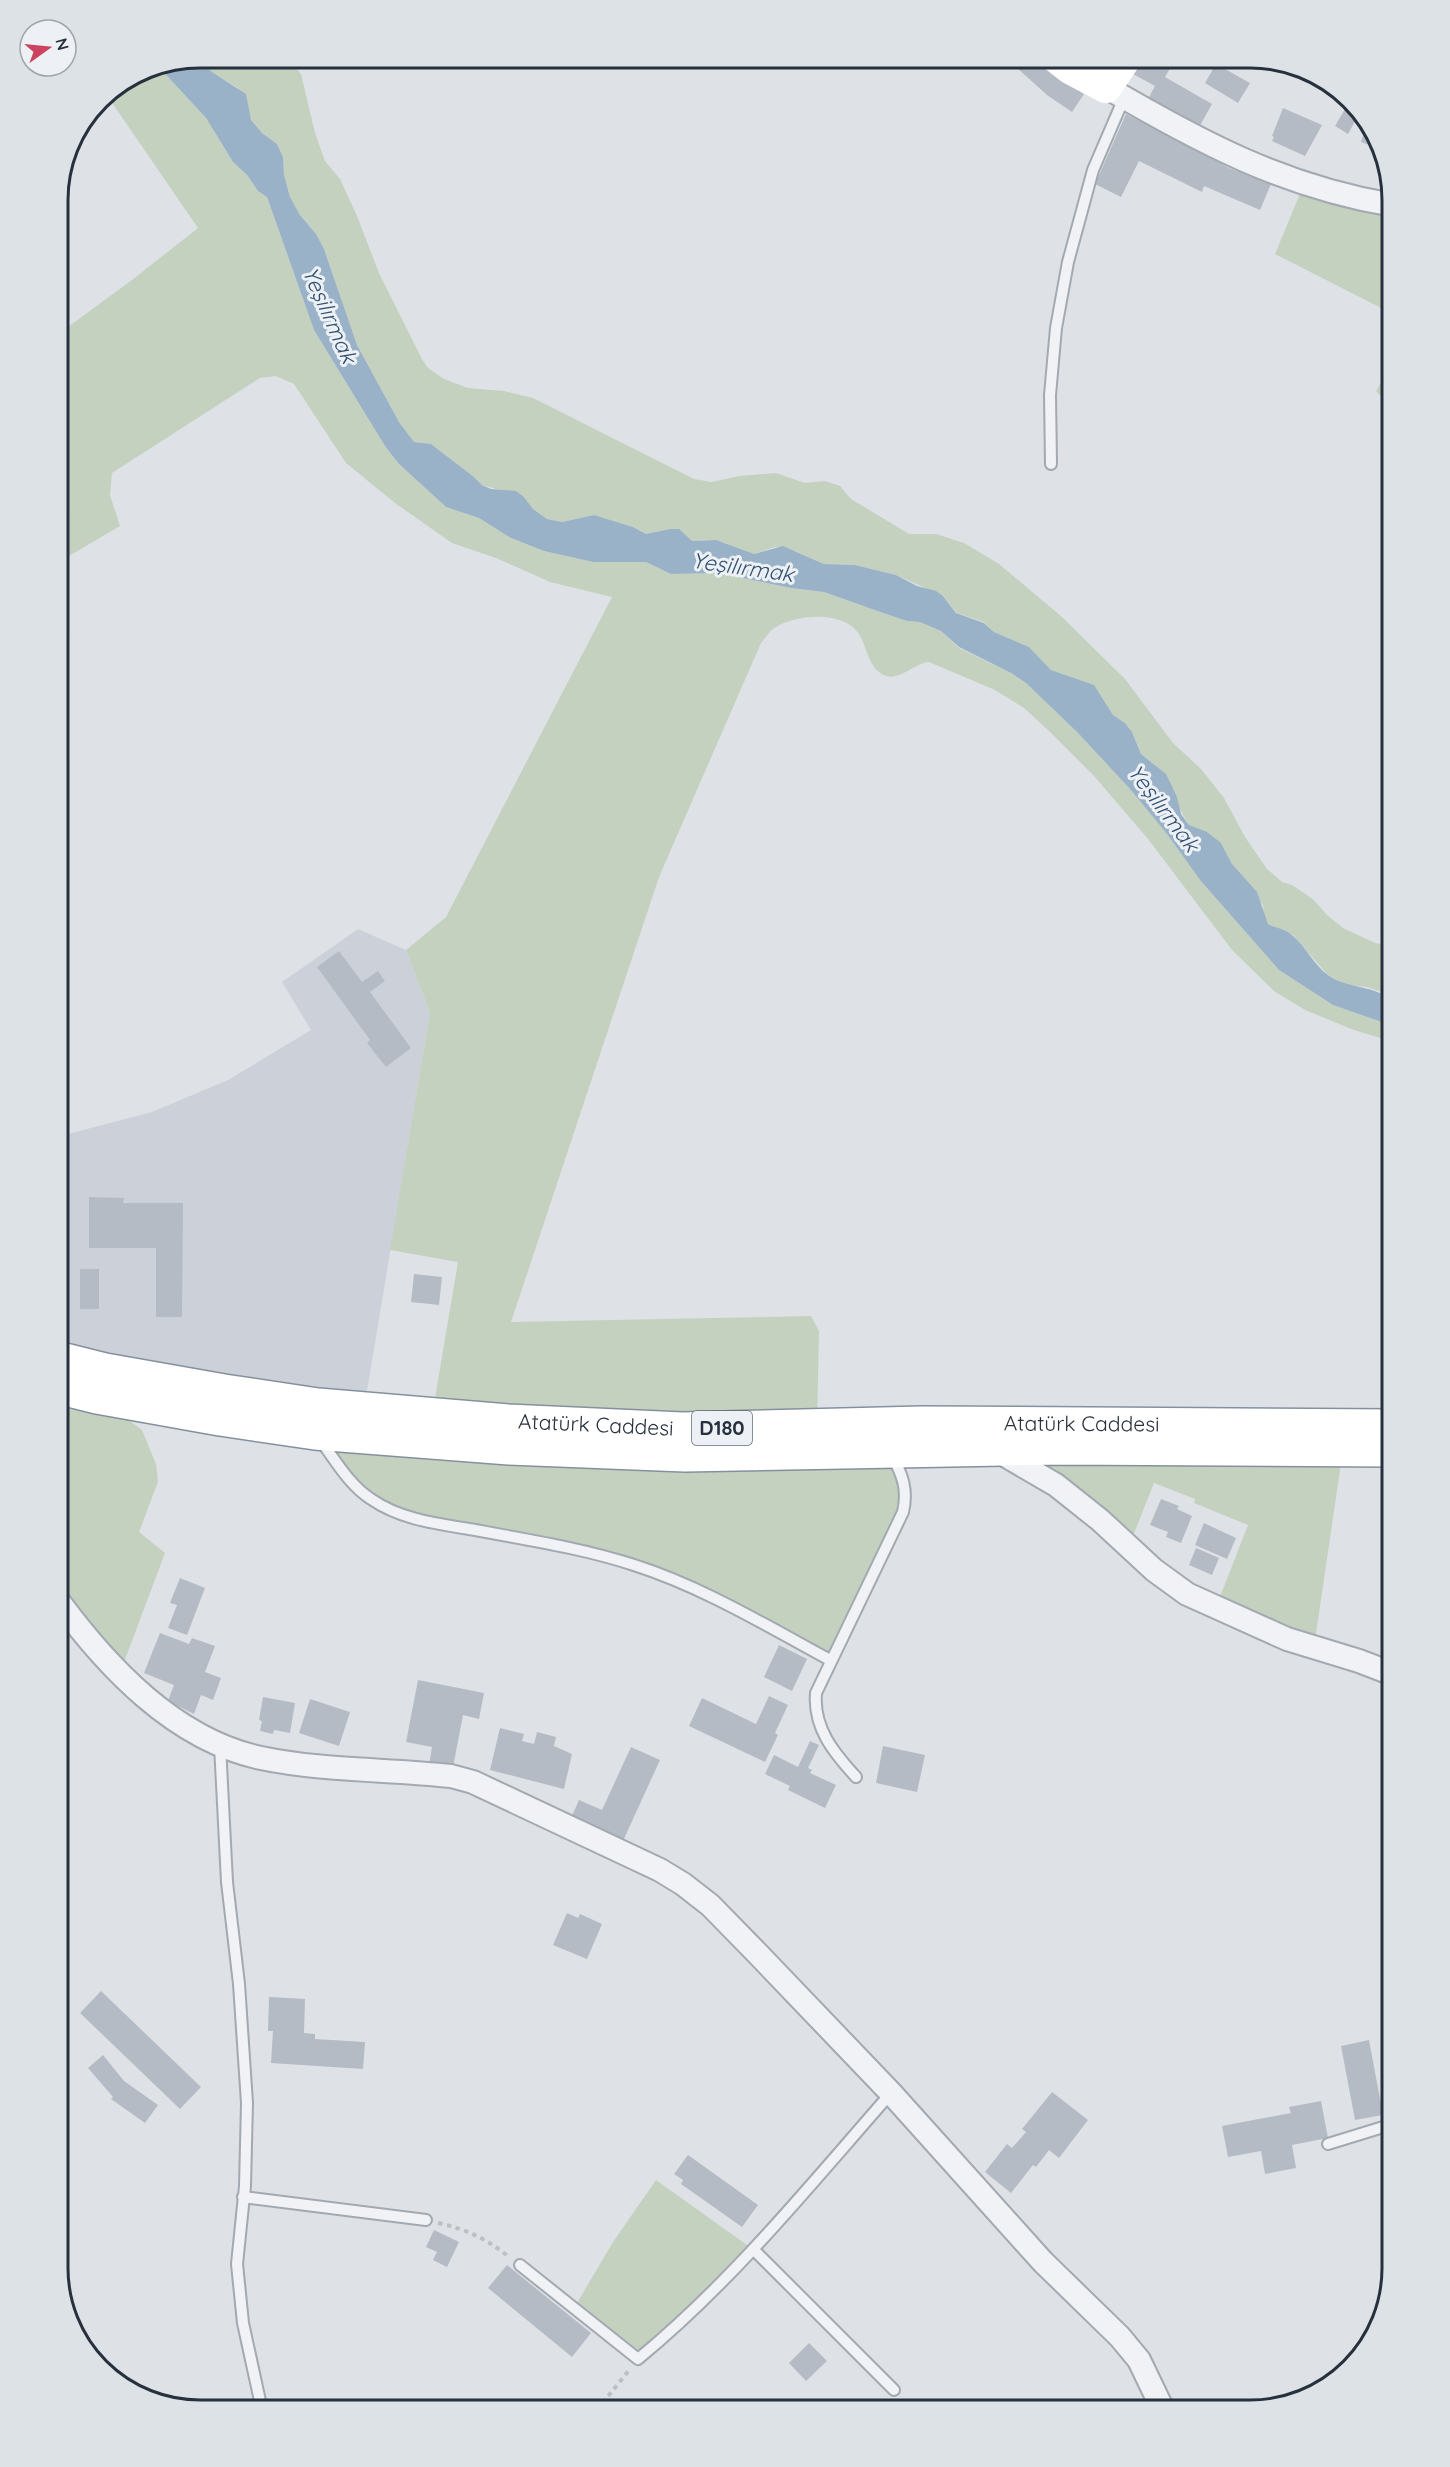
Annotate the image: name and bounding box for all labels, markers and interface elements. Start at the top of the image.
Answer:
north arrow [18,18,78,78]
text: N [51,36,74,52]
water label: Yeşilırmak [296,263,364,369]
water label: Yeşilırmak [690,546,798,588]
water label: Yeşilırmak [1122,759,1207,859]
street label: Atatürk Caddesi [518,1407,674,1441]
street label: Atatürk Caddesi [1004,1410,1160,1437]
road number: D180 [692,1411,752,1445]

